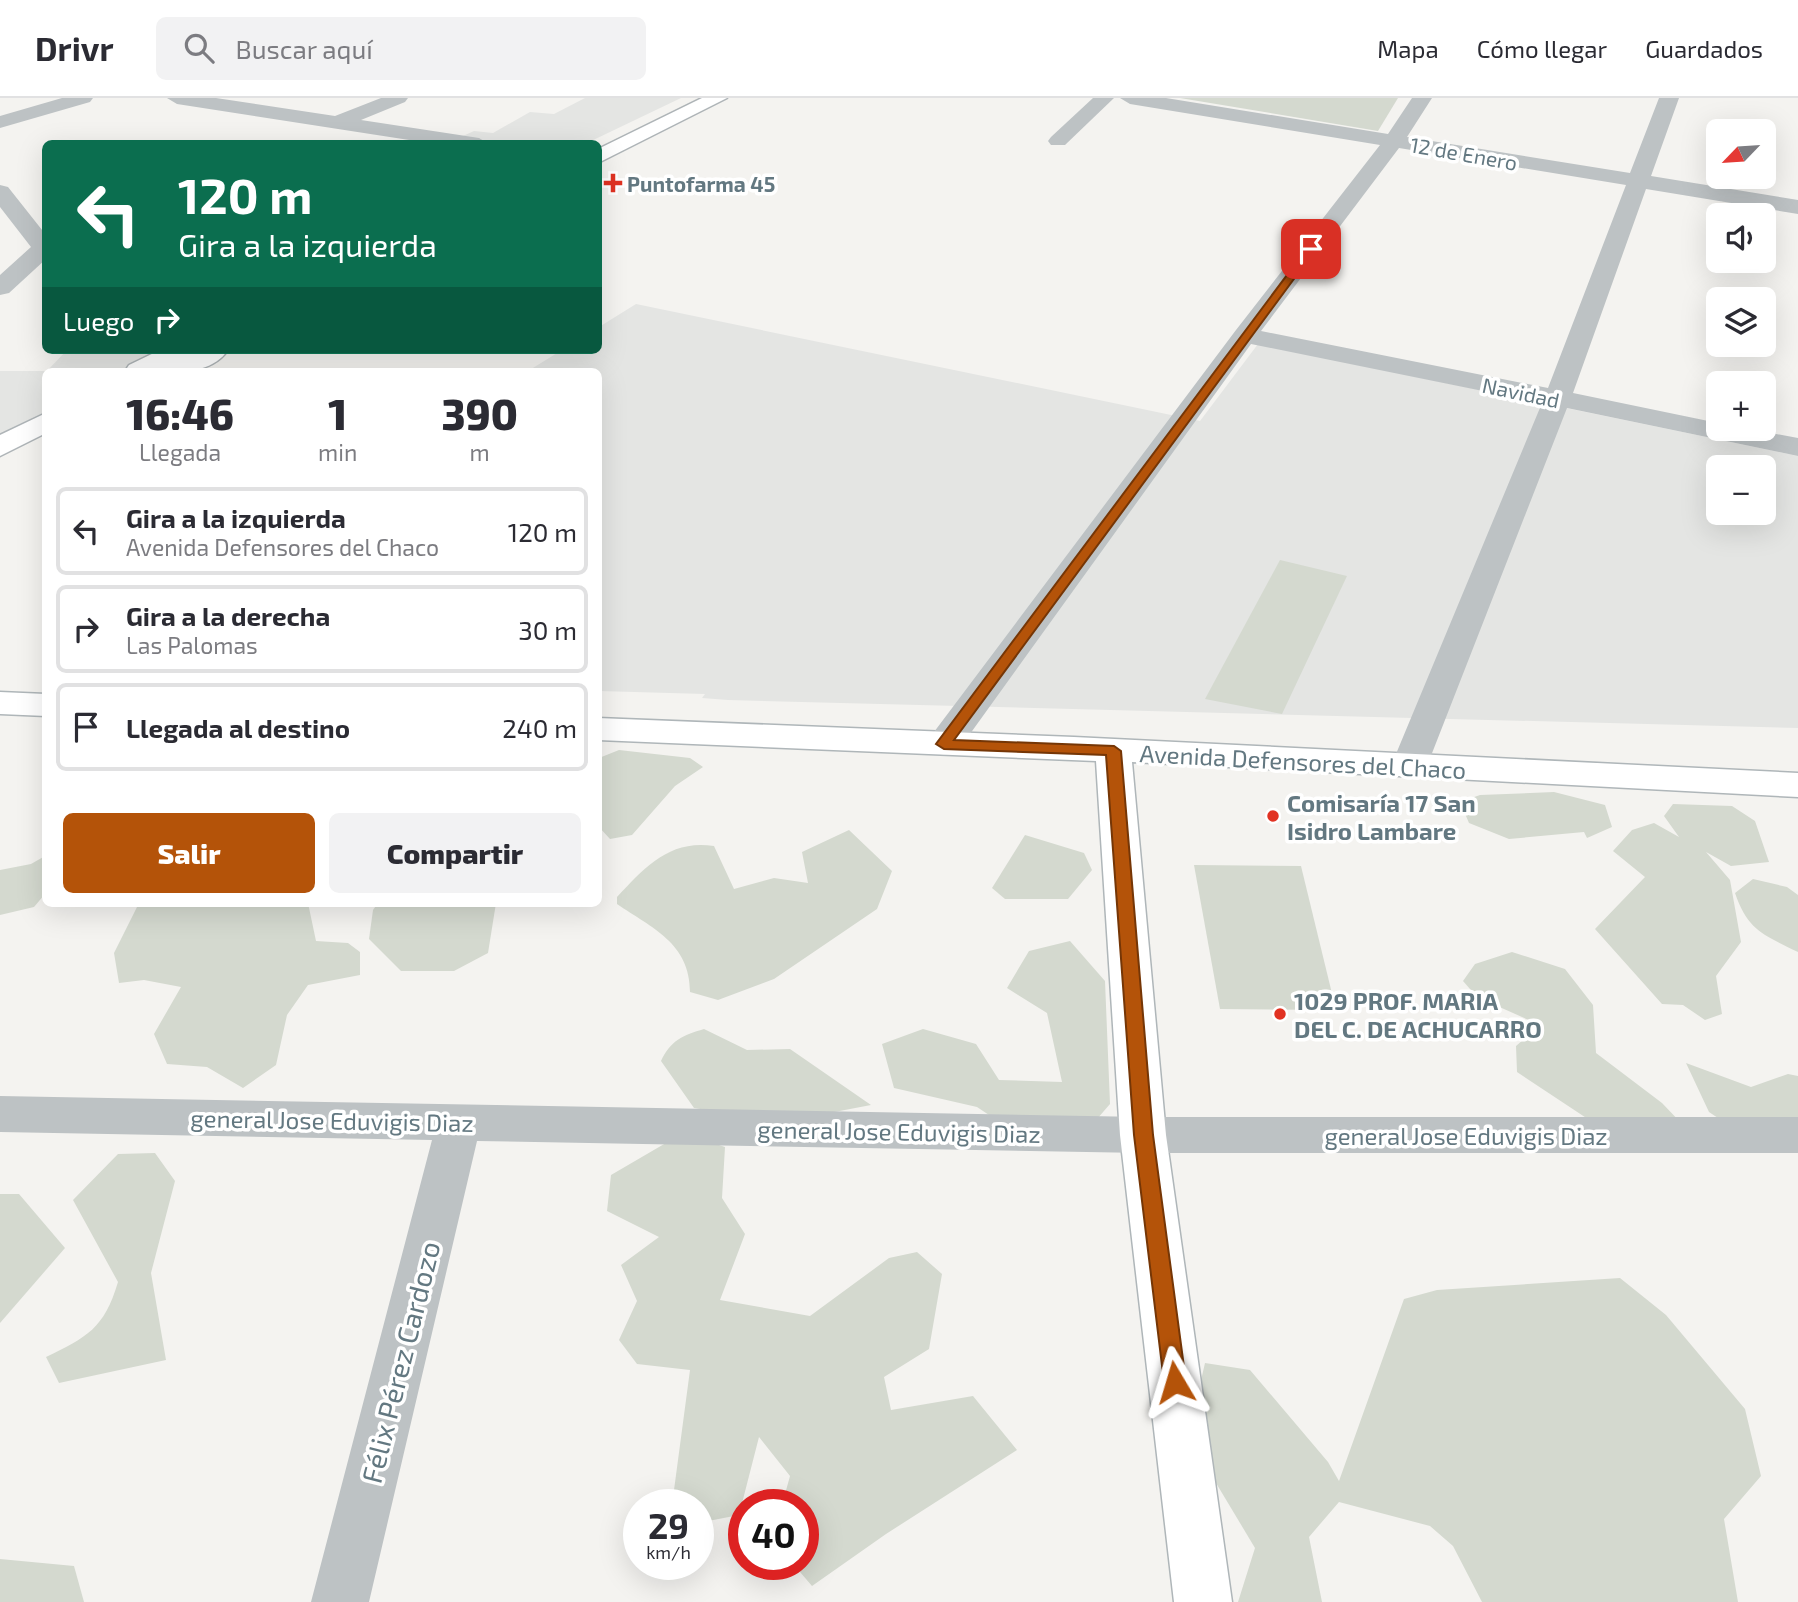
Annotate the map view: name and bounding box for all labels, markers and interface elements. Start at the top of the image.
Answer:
search box [156,17,646,80]
text: Drivr [35,28,114,68]
icon: search [180,29,218,67]
text: Buscar aquí [236,33,373,64]
text: Mapa [1377,34,1439,63]
text: Cómo llegar [1477,34,1607,63]
text: Guardados [1645,34,1763,63]
north arrow [1706,119,1776,189]
map controls [1706,119,1776,525]
street label: 12 de Enero [1409,131,1519,175]
text: 120 m [178,165,312,224]
icon: left [63,168,154,259]
place label: Puntofarma 45 [627,171,775,196]
marker: Puntofarma 45 [605,175,621,191]
button: sound [1706,203,1776,273]
pin [1281,219,1341,279]
text: Gira a la izquierda [178,225,437,263]
icon: arrive [1292,230,1330,268]
button: layers [1706,287,1776,357]
icon: right [148,301,186,339]
text: Luego [63,305,134,336]
button: + [1706,371,1776,441]
street label: Navidad [1480,372,1562,412]
text: 16:46 [126,388,234,438]
text: 1 [328,388,347,438]
text: 390 [441,388,518,438]
text: Llegada [139,438,221,466]
text: min [318,438,357,466]
text: m [470,438,490,466]
button: − [1706,455,1776,525]
text: Gira a la izquierda [126,502,346,533]
icon: left [67,512,105,550]
text: 120 m [508,516,577,547]
text: Avenida Defensores del Chaco [126,533,439,561]
text: Gira a la derecha [126,600,330,631]
icon: right [67,610,105,648]
text: 30 m [518,614,577,645]
text: Las Palomas [126,631,258,659]
icon: arrive [67,708,105,746]
text: Llegada al destino [126,712,350,743]
text: 240 m [502,712,577,743]
street label: Avenida Defensores del Chaco [1139,738,1467,784]
place label: Comisaría 17 San Isidro Lambare [1287,788,1476,845]
marker: Comisaría 17 San Isidro Lambare [1265,808,1281,824]
button: Salir [63,813,315,893]
button: Compartir [329,813,581,893]
place label: 1029 PROF. MARIA DEL C. DE ACHUCARRO [1294,986,1542,1043]
marker: 1029 PROF. MARIA DEL C. DE ACHUCARRO [1272,1006,1288,1022]
street label: general Jose Eduvigis Diaz [190,1103,474,1137]
street label: general Jose Eduvigis Diaz [757,1114,1041,1148]
street label: general Jose Eduvigis Diaz [1324,1121,1608,1150]
street label: Félix Pérez Cardozo [353,1238,447,1486]
position arrow [1138,1345,1212,1419]
speed limit sign: 40 [728,1489,819,1580]
text: 29 [648,1504,689,1546]
text: km/h [646,1541,691,1563]

